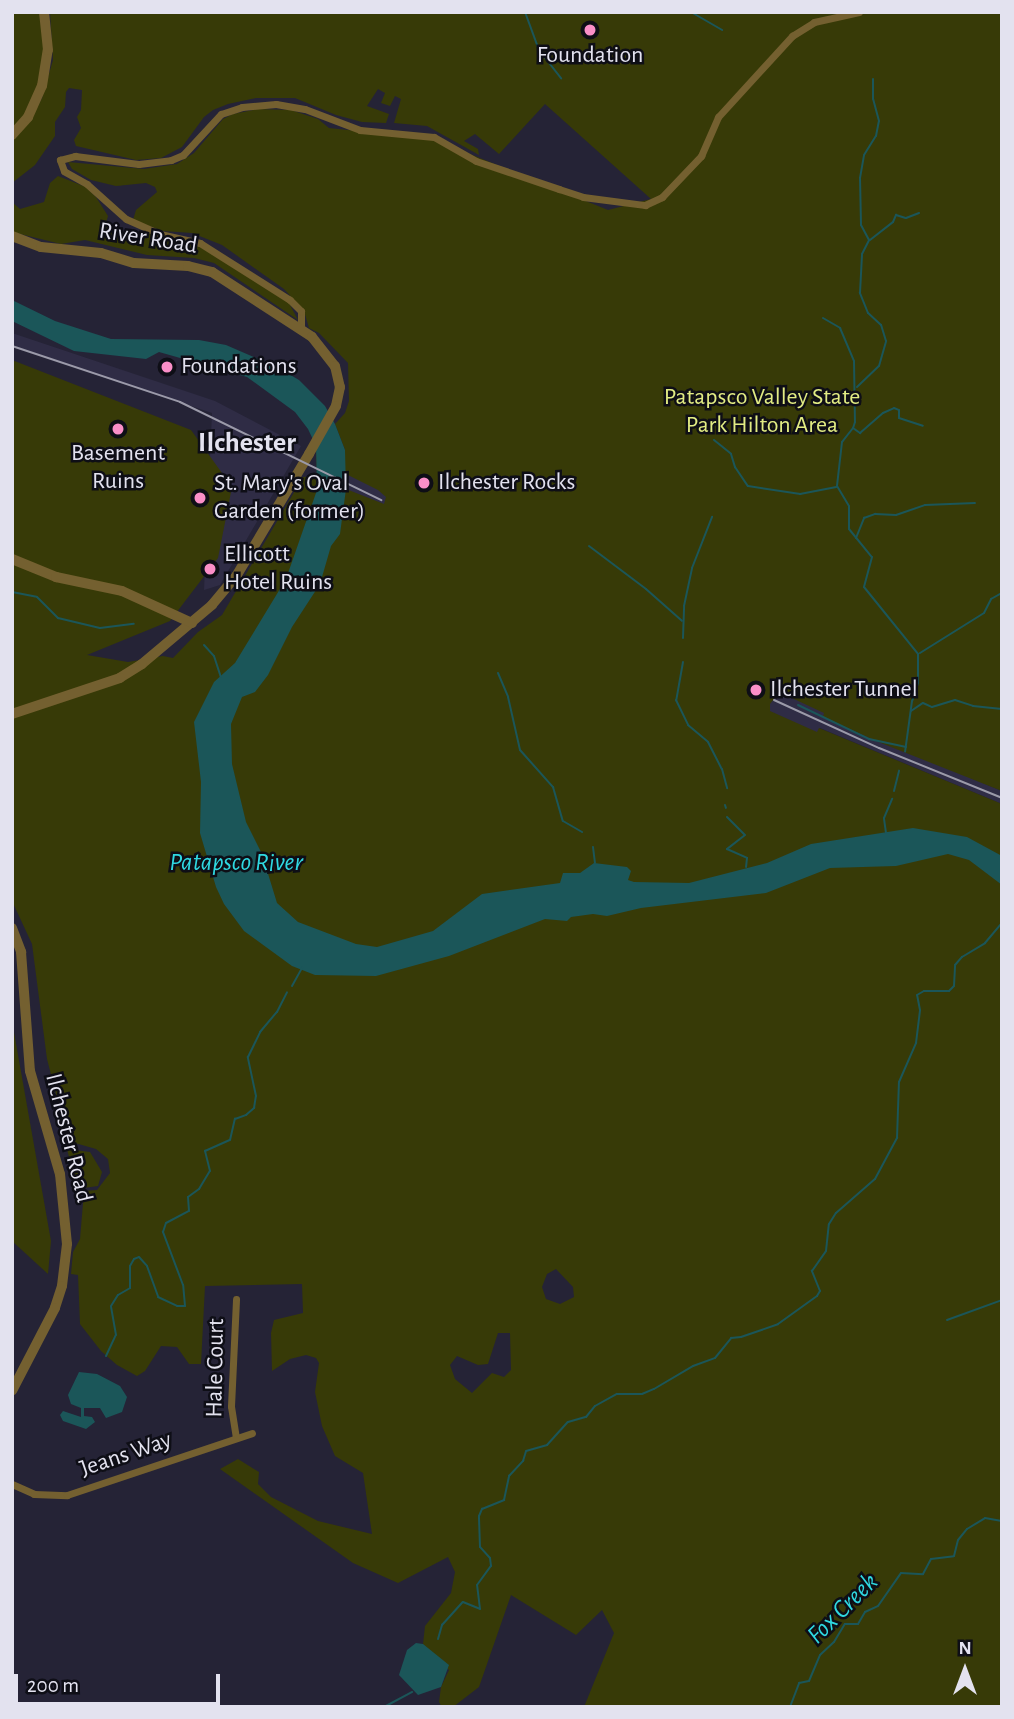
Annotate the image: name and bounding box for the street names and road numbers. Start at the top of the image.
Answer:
street label: River Road [97,217,199,261]
street label: Ilchester Road [38,1071,98,1205]
street label: Hale Court [201,1318,231,1418]
street label: Jeans Way [76,1426,176,1484]

